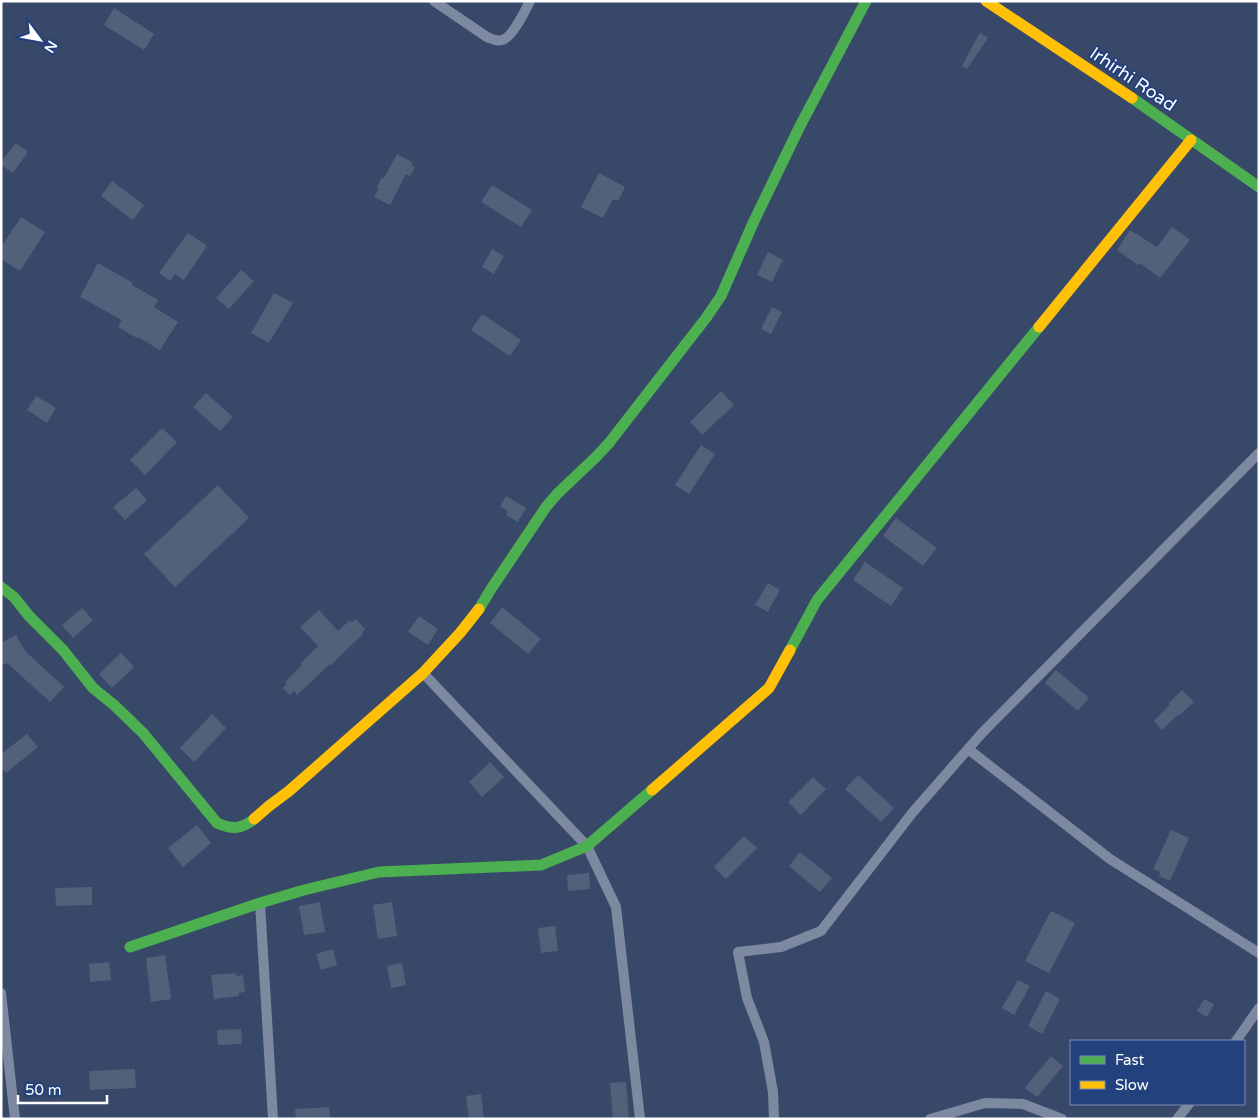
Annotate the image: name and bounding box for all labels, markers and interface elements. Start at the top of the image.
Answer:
north arrow [15,15,65,65]
text: N [40,37,61,56]
street label: Irhirhi Road [1086,42,1180,116]
legend [1070,1040,1245,1105]
text: Fast [1115,1051,1145,1069]
scale bar [18,1072,106,1104]
text: Slow [1115,1076,1149,1094]
text: 50 m [25,1081,62,1099]

